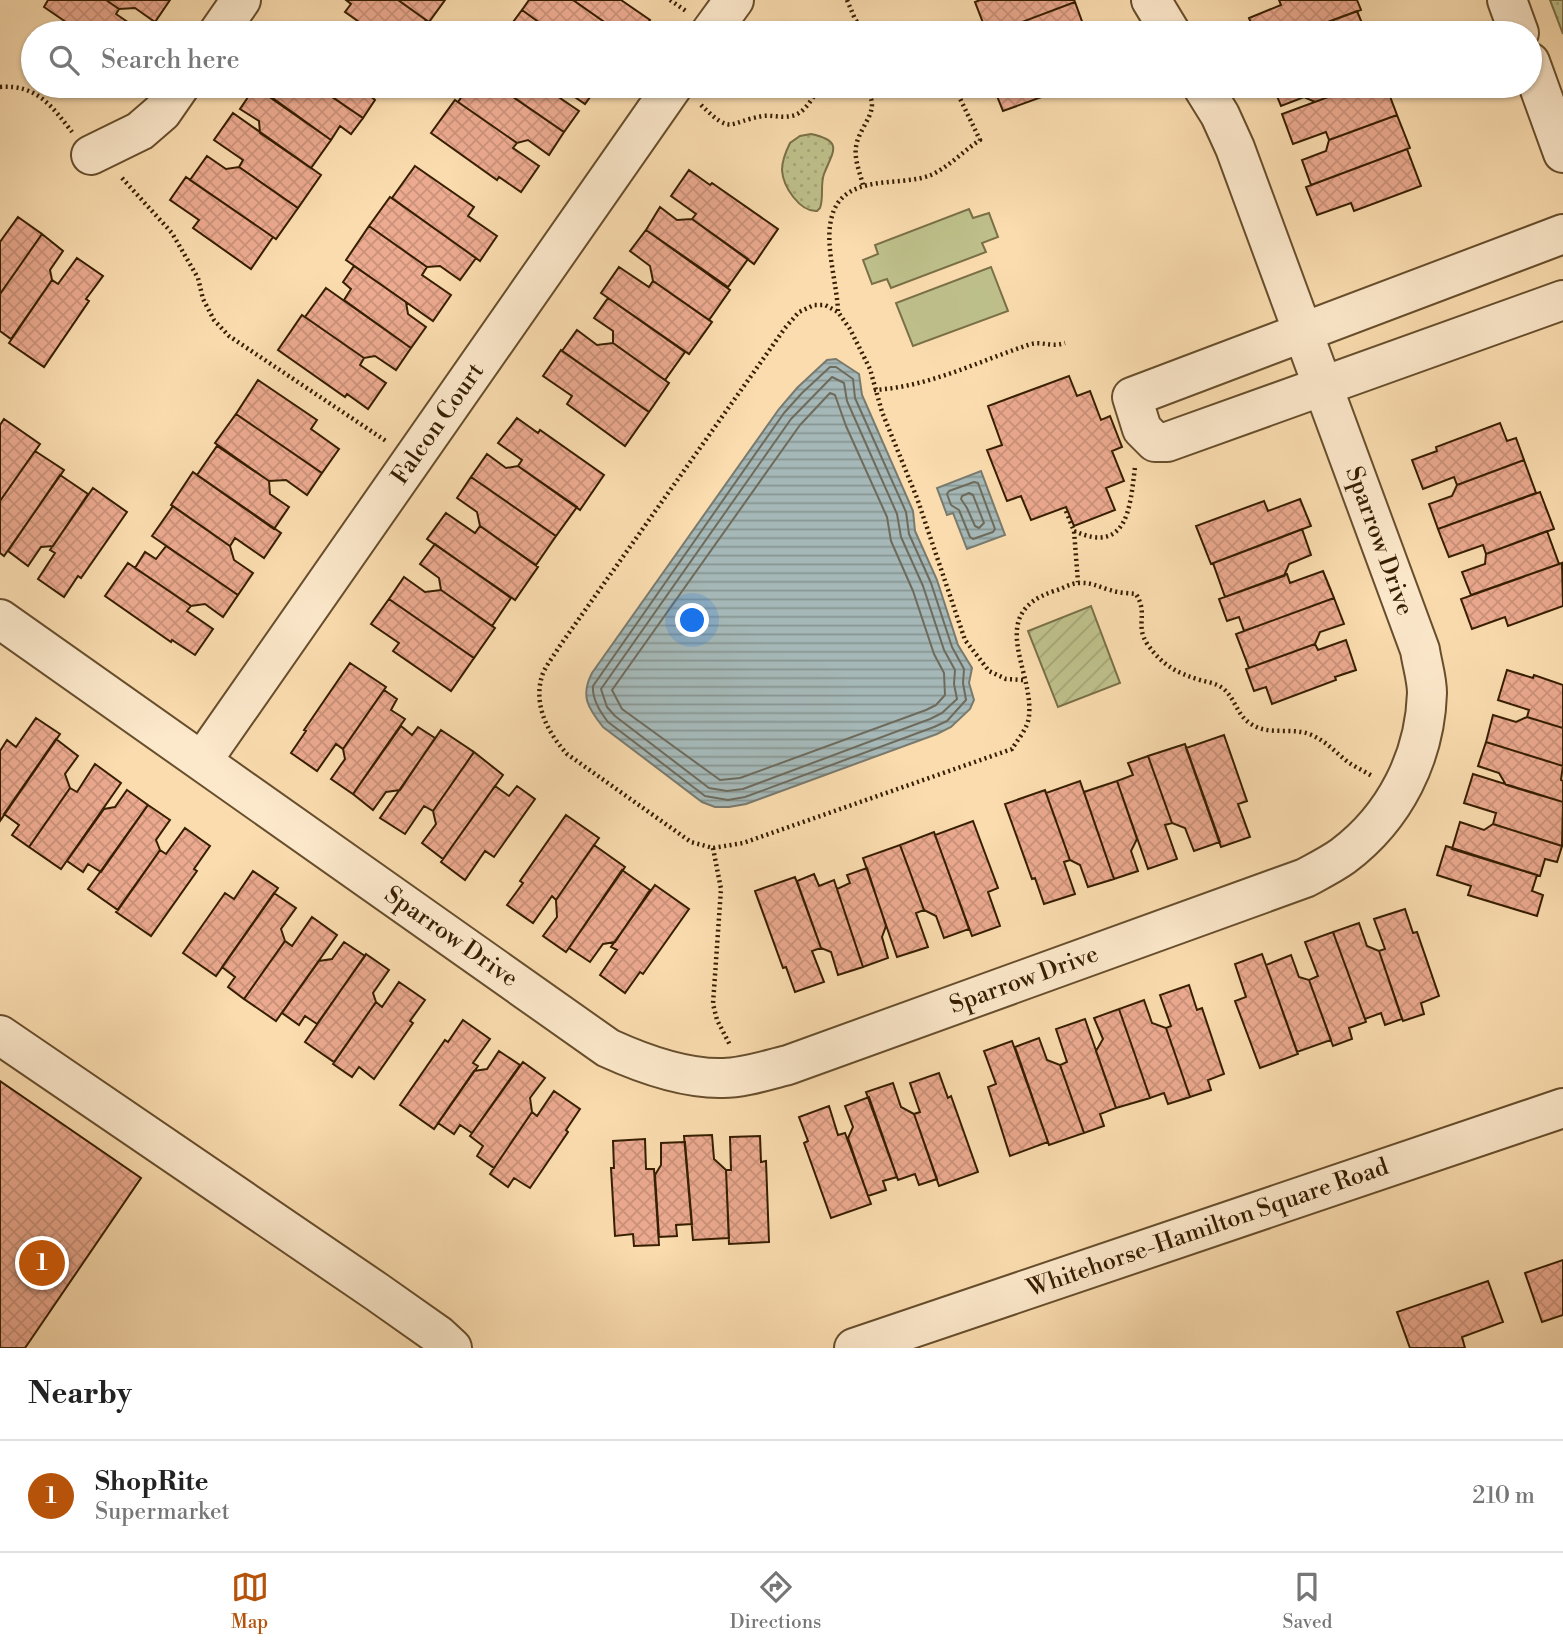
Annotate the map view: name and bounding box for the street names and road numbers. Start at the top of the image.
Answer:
street label: Falcon Court [385,357,491,491]
street label: Sparrow Drive [1338,462,1420,620]
street label: Sparrow Drive [378,880,524,994]
street label: Sparrow Drive [945,939,1103,1021]
street label: Whitehorse-Hamilton Square Road [1022,1152,1393,1304]

